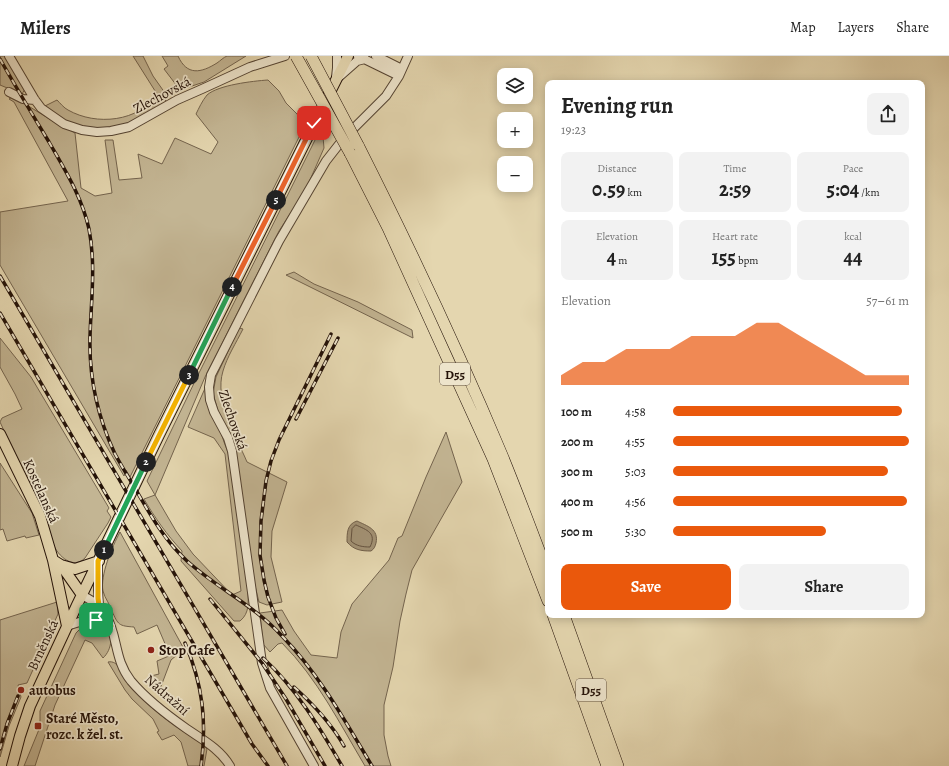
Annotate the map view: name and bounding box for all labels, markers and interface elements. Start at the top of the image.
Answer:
text: Milers [20,15,71,41]
text: Map [790,18,816,37]
text: Layers [838,18,874,37]
text: Share [896,18,929,37]
map controls [497,68,533,192]
button: layers [497,68,533,104]
street label: Zlechovská [130,72,195,118]
text: Evening run [561,91,673,121]
button: share [867,93,909,135]
pin [297,106,331,140]
icon: check [303,112,325,134]
button: + [497,112,533,148]
text: 19:23 [561,121,586,138]
button: − [497,156,533,192]
text: Distance [597,161,637,176]
text: Time [724,161,746,176]
text: Pace [843,161,863,176]
text: 0.59 [592,176,625,203]
text: 2:59 [719,176,751,203]
text: 5:04 [826,176,859,203]
text: km [625,185,642,200]
text: /km [859,185,880,200]
pin: 5 [266,190,286,210]
text: 5 [274,192,278,207]
text: Elevation [596,229,638,244]
text: Heart rate [712,229,758,244]
text: kcal [844,229,862,244]
text: 4 [607,244,616,271]
text: 155 [712,244,736,271]
text: 44 [844,244,862,271]
text: m [616,253,627,268]
text: bpm [736,253,758,268]
pin: 4 [222,277,242,297]
text: 4 [229,279,235,294]
text: Elevation [561,292,611,309]
text: 57–61 m [866,292,909,309]
road number: D55 [440,363,470,385]
pin: 3 [179,365,199,385]
text: 3 [187,367,191,382]
street label: Zlechovská [214,387,252,453]
text: 100 m [561,403,592,420]
text: 4:58 [625,403,646,420]
text: 200 m [561,433,594,450]
text: 4:55 [625,433,645,450]
pin: 2 [136,452,156,472]
text: 2 [143,454,149,469]
street label: Kostelanská [18,456,64,526]
text: 300 m [561,463,593,480]
text: 5:03 [625,463,646,480]
text: 400 m [561,493,593,510]
text: 4:56 [625,493,646,510]
text: 500 m [561,523,593,540]
text: 5:30 [625,523,646,540]
pin: 1 [94,540,114,560]
text: 1 [102,542,106,557]
button: Save [561,564,731,610]
button: Share [739,564,909,610]
pin [79,603,113,637]
icon: arrive [85,609,107,631]
street label: Brněnská [23,616,63,673]
place label: Stop Cafe [159,641,215,660]
marker: Stop Cafe [146,645,156,655]
street label: Nádražní [141,670,194,720]
road number: D55 [576,679,606,701]
place label: autobus [29,681,76,700]
marker: autobus [16,685,26,695]
place label: Staré Město, rozc. k žel. st. [46,709,123,744]
marker: Staré Město, rozc. k žel. st. [33,721,43,731]

